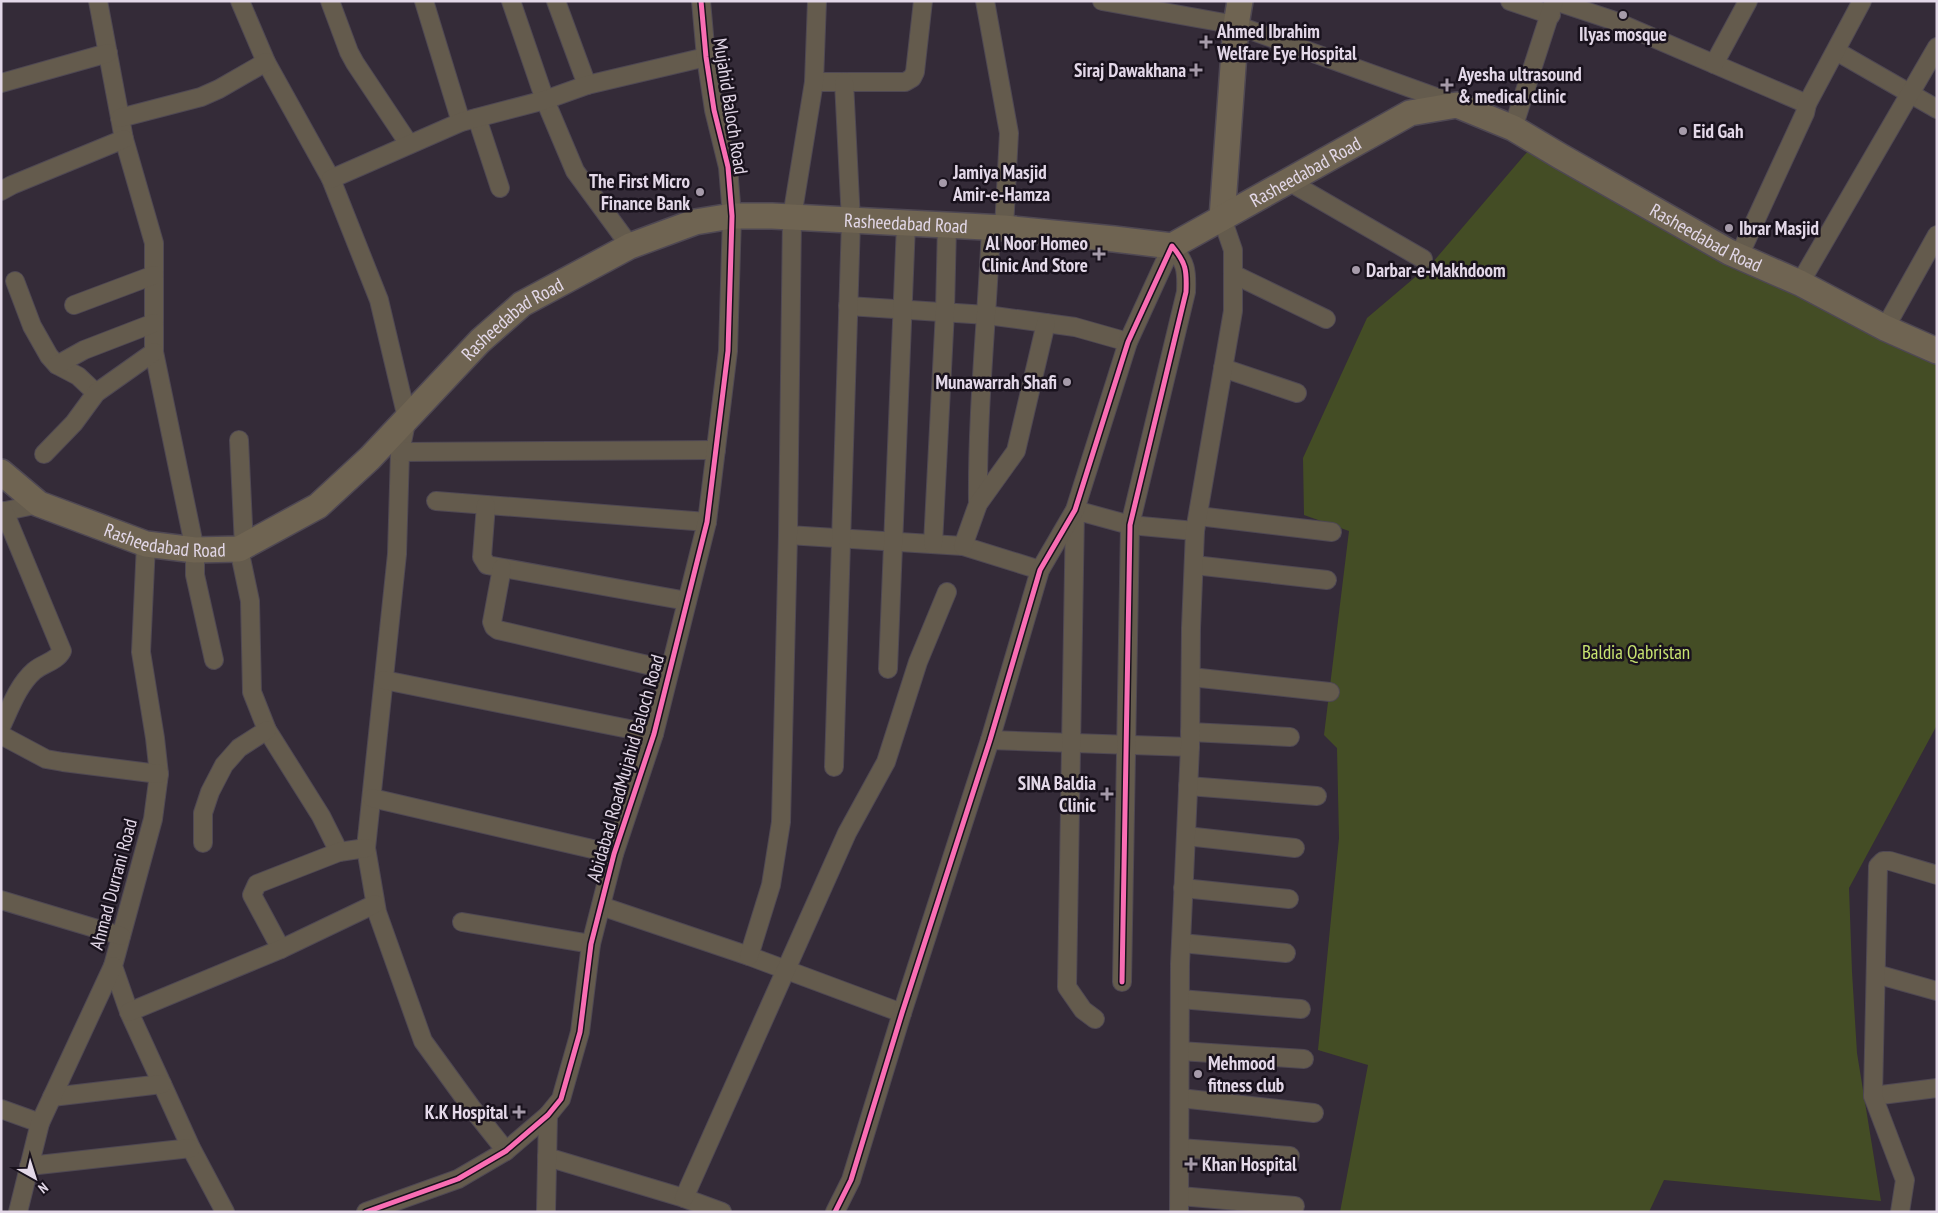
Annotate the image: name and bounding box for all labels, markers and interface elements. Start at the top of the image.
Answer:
marker: Ilyas mosque [1617,9,1629,21]
place label: Ahmed Ibrahim Welfare Eye Hospital [1216,19,1357,65]
place label: Ilyas mosque [1579,22,1667,46]
marker: Ahmed Ibrahim Welfare Eye Hospital [1199,35,1213,49]
street label: Mujahid Baloch Road [708,36,754,176]
place label: Siraj Dawakhana [1074,58,1186,82]
place label: Ayesha ultrasound & medical clinic [1457,62,1582,108]
marker: Siraj Dawakhana [1190,64,1202,76]
marker: Ayesha ultrasound & medical clinic [1440,78,1454,92]
place label: Eid Gah [1693,119,1743,143]
marker: Eid Gah [1677,125,1689,137]
street label: Rasheedabad Road [1246,131,1365,212]
place label: Jamiya Masjid Amir-e-Hamza [952,160,1050,206]
place label: The First Micro Finance Bank [589,169,690,215]
marker: Jamiya Masjid Amir-e-Hamza [937,177,949,189]
marker: The First Micro Finance Bank [694,186,706,198]
street label: Rasheedabad Road [1646,198,1766,277]
street label: Rasheedabad Road [844,208,968,238]
place label: Ibrar Masjid [1739,216,1819,240]
marker: Ibrar Masjid [1723,222,1735,234]
place label: Al Noor Homeo Clinic And Store [982,231,1088,277]
marker: Al Noor Homeo Clinic And Store [1092,247,1106,261]
place label: Darbar-e-Makhdoom [1366,258,1506,282]
marker: Darbar-e-Makhdoom [1350,264,1362,276]
street label: Rasheedabad Road [456,272,568,366]
place label: Munawarrah Shafi [935,370,1057,394]
marker: Munawarrah Shafi [1061,376,1073,388]
street label: Rasheedabad Road [101,517,226,562]
park label: Baldia Qabristan [1582,640,1690,664]
street label: Abidabad RoadMujahid Baloch Road [581,652,669,884]
place label: SINA Baldia Clinic [1018,771,1096,817]
marker: SINA Baldia Clinic [1100,787,1114,801]
street label: Ahmad Durrani Road [84,816,142,952]
place label: Mehmood fitness club [1208,1051,1284,1097]
marker: Mehmood fitness club [1192,1068,1204,1080]
place label: K.K Hospital [425,1100,508,1124]
marker: K.K Hospital [512,1105,526,1119]
place label: Khan Hospital [1202,1152,1297,1176]
north arrow [10,1153,60,1203]
marker: Khan Hospital [1184,1157,1198,1171]
text: N [35,1179,52,1197]

